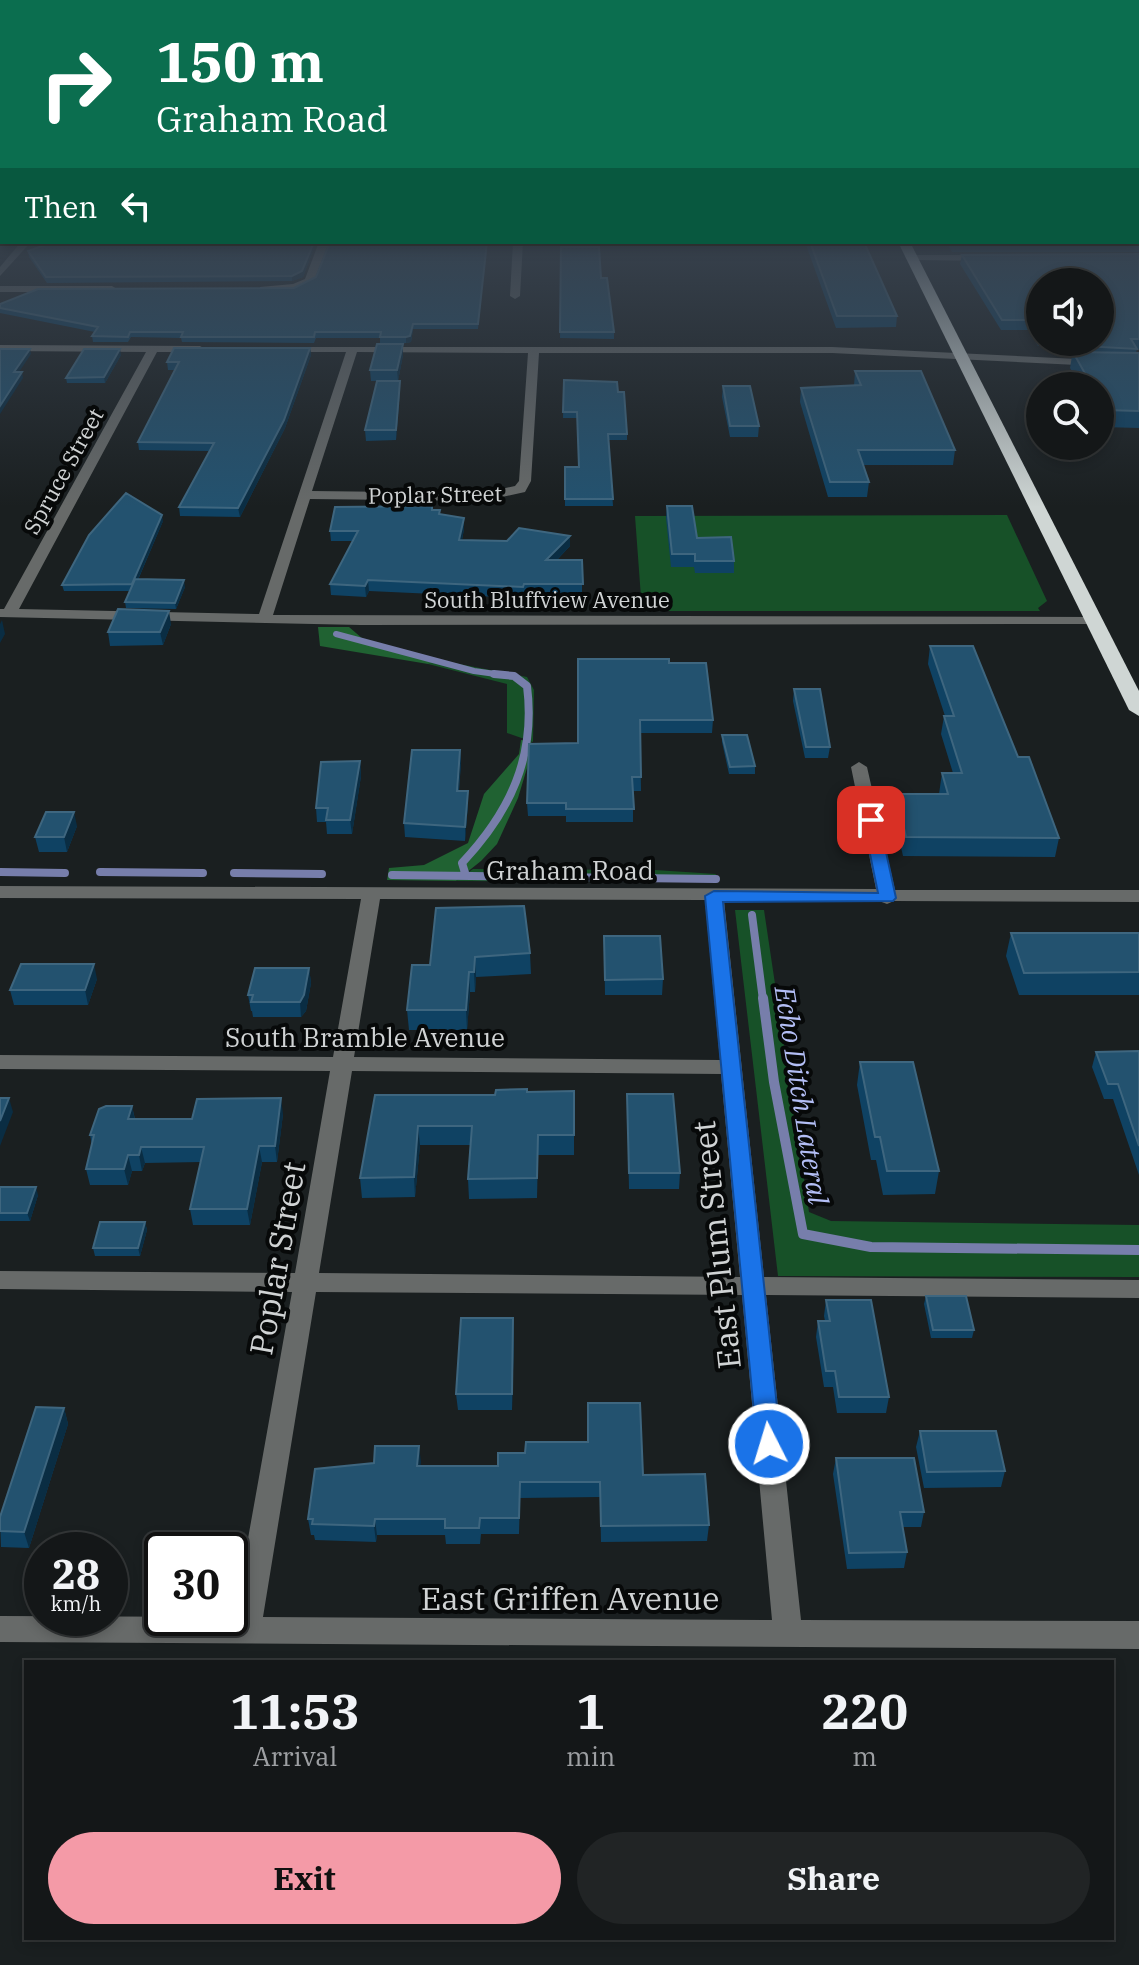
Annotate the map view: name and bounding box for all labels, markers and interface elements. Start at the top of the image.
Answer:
text: 150 m [156,25,324,97]
icon: right [24,32,128,136]
text: Graham Road [156,95,388,142]
icon: left [114,184,158,228]
text: Then [24,187,98,226]
map controls [1026,268,1114,460]
button: sound [1026,268,1114,356]
button: search [1026,372,1114,460]
street label: Spruce Street [16,403,110,539]
street label: Poplar Street [368,478,503,510]
street label: South Bluffview Avenue [424,585,670,614]
pin [837,786,905,854]
icon: arrive [849,798,893,842]
street label: Graham Road [486,853,654,887]
water label: Echo Ditch Lateral [766,982,838,1208]
street label: South Bramble Avenue [225,1020,505,1054]
street label: East Plum Street [682,1119,750,1371]
street label: Poplar Street [239,1158,315,1358]
position arrow [727,1402,811,1486]
speed limit sign: 30 [144,1532,248,1636]
text: 28 [52,1548,100,1600]
street label: East Griffen Avenue [421,1577,719,1619]
text: km/h [51,1590,101,1617]
text: 11:53 [230,1680,360,1742]
text: 1 [576,1680,605,1742]
text: 220 [822,1680,908,1742]
text: Arrival [253,1739,337,1773]
text: min [566,1739,615,1773]
text: m [852,1739,877,1773]
button: Exit [48,1832,561,1924]
button: Share [577,1832,1090,1924]

